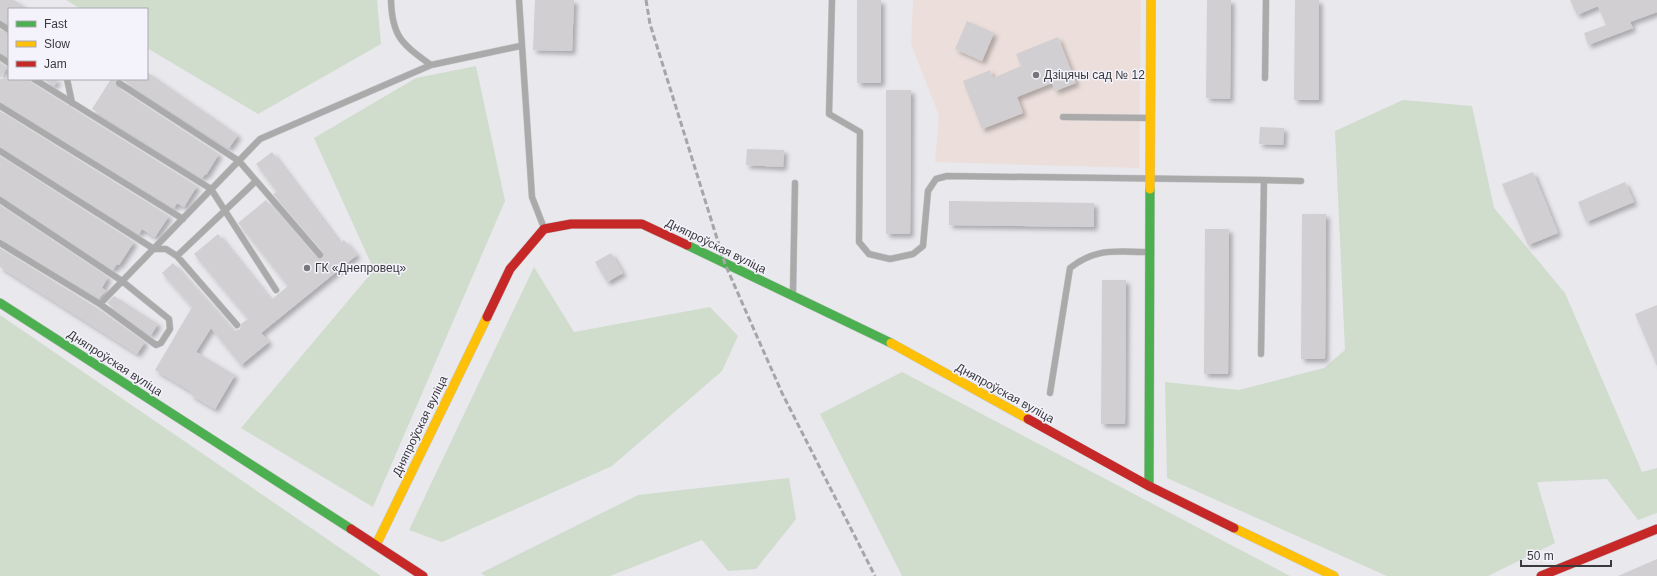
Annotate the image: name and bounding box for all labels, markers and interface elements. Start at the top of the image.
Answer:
legend [8,8,148,80]
text: Fast [44,17,68,31]
text: Slow [44,37,70,51]
text: Jam [44,57,67,71]
place label: Дзіцячы сад № 12 [1044,68,1145,82]
marker: Дзіцячы сад № 12 [1031,70,1041,80]
street label: Дняпроўская вуліца [663,216,769,277]
place label: ГК «Днепровец» [315,261,407,275]
marker: ГК «Днепровец» [302,263,312,273]
street label: Дняпроўская вуліца [65,327,165,399]
street label: Дняпроўская вуліца [953,360,1057,426]
street label: Дняпроўская вуліца [390,373,451,479]
scale bar [1521,542,1611,568]
text: 50 m [1527,549,1554,563]

